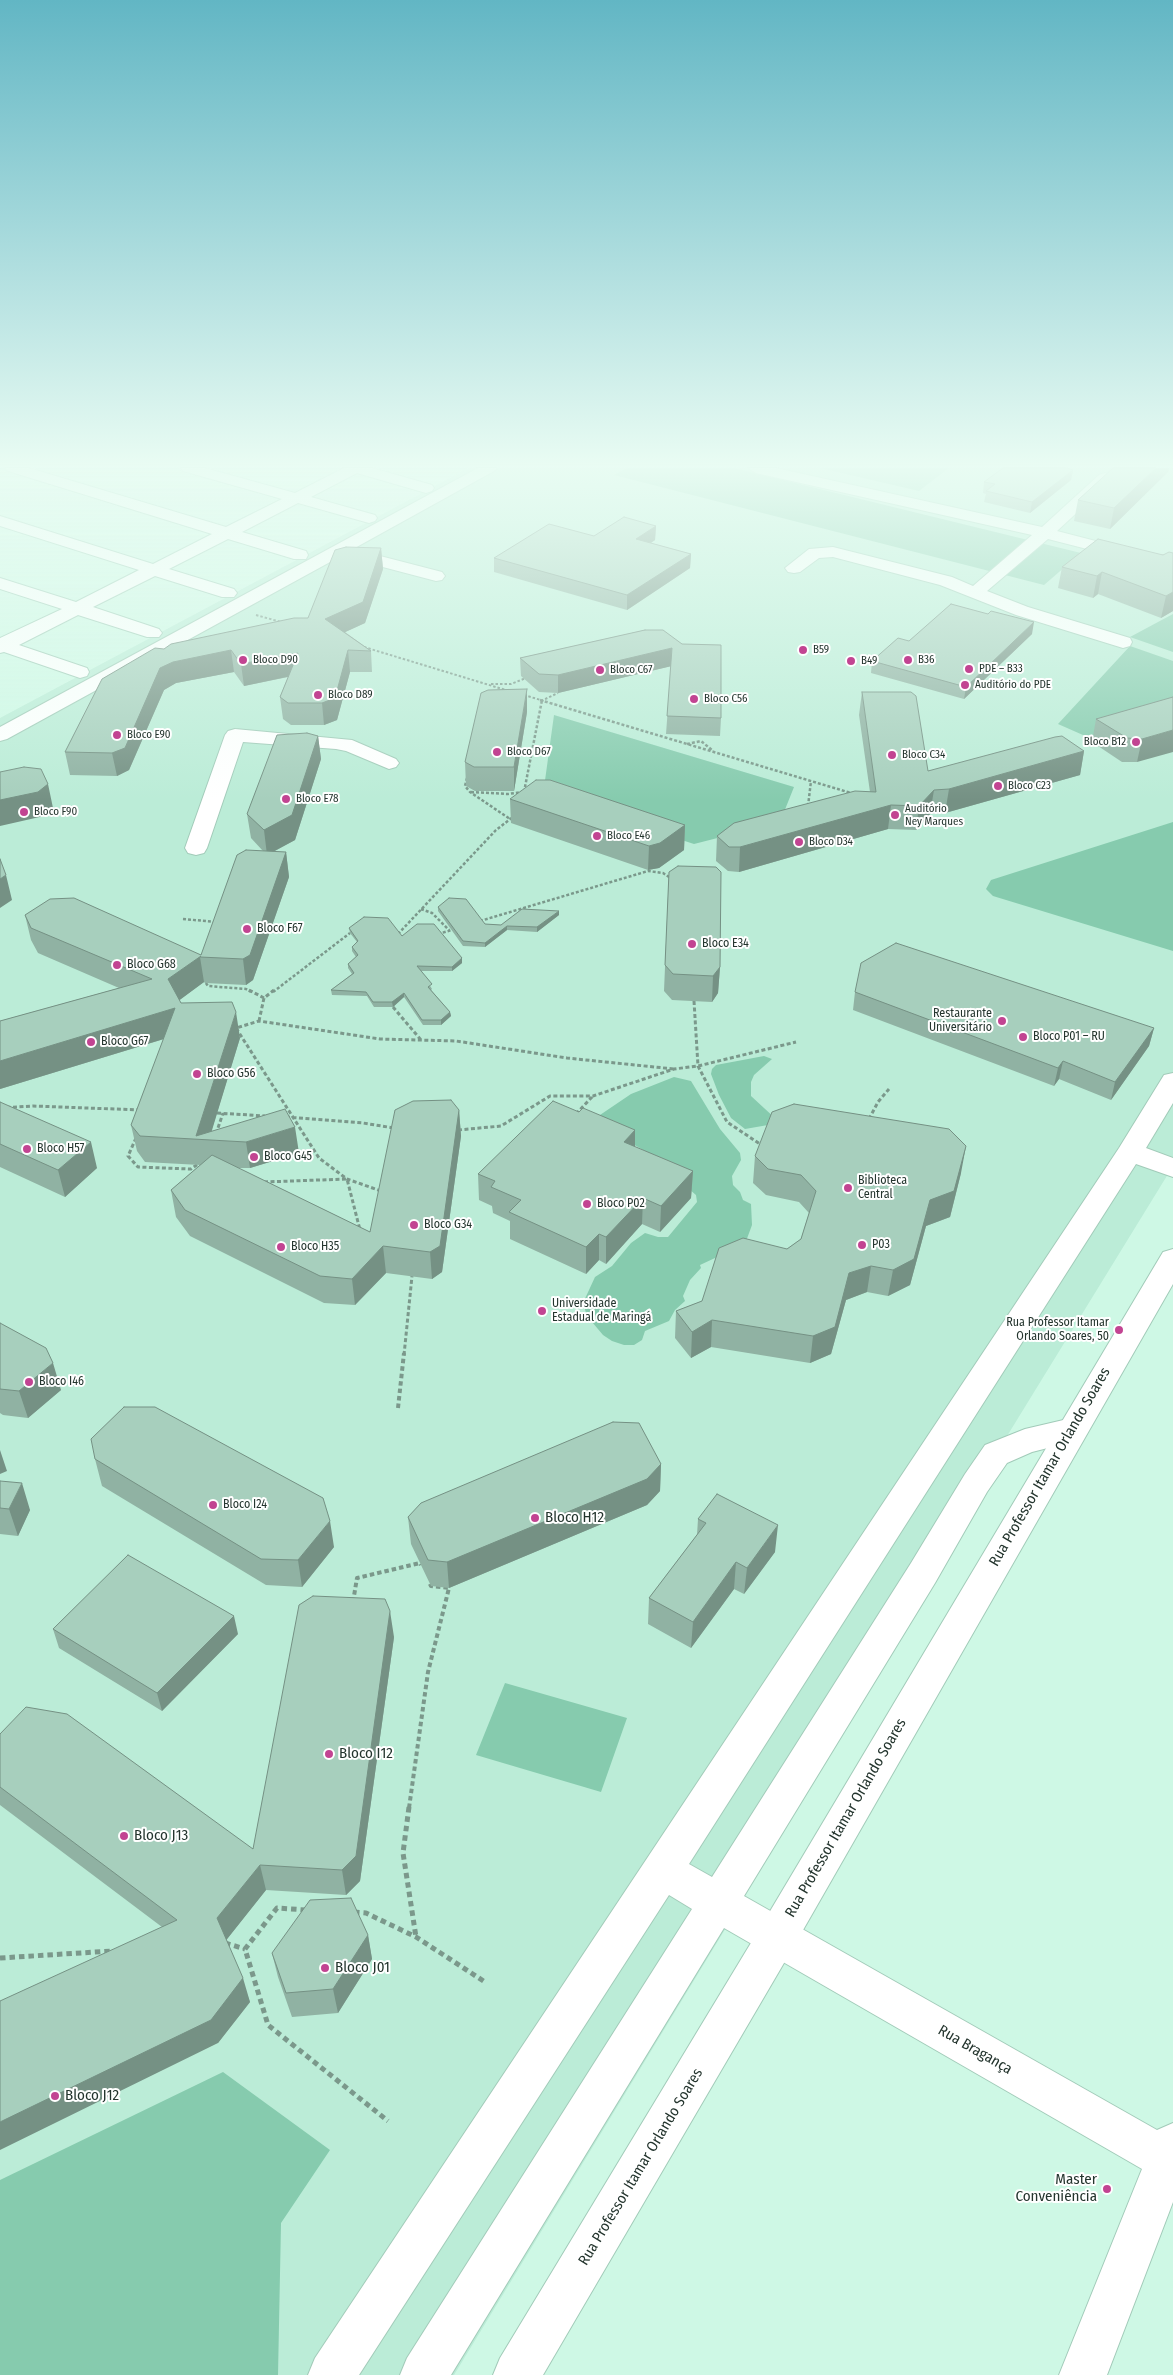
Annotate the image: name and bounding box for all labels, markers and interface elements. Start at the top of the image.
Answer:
place label: B59 [813,643,829,657]
marker: B59 [797,644,809,656]
place label: Bloco D90 [253,653,298,667]
place label: B36 [918,653,934,667]
marker: Bloco D90 [237,654,249,666]
place label: B49 [861,654,877,668]
marker: B36 [902,654,914,666]
marker: B49 [845,655,857,667]
place label: PDE – B33 [979,662,1023,676]
place label: Bloco C67 [610,663,652,677]
marker: PDE – B33 [963,663,975,675]
marker: Bloco C67 [594,664,606,676]
place label: Auditório do PDE [975,678,1051,692]
marker: Auditório do PDE [959,679,971,691]
place label: Bloco D89 [328,688,373,702]
marker: Bloco D89 [312,689,324,701]
place label: Bloco C56 [704,692,748,706]
marker: Bloco C56 [688,693,700,705]
place label: Bloco E90 [127,728,171,742]
marker: Bloco E90 [111,729,123,741]
place label: Bloco B12 [1084,735,1126,749]
marker: Bloco B12 [1130,736,1142,748]
place label: Bloco D67 [507,745,551,759]
marker: Bloco D67 [491,746,503,758]
place label: Bloco C34 [902,748,945,762]
marker: Bloco C34 [886,749,898,761]
place label: Bloco C23 [1008,779,1051,793]
marker: Bloco C23 [992,780,1004,792]
place label: Bloco E78 [296,792,338,806]
marker: Bloco E78 [280,793,292,805]
place label: Auditório Ney Marques [905,802,963,828]
place label: Bloco F90 [34,805,77,819]
marker: Bloco F90 [18,806,30,818]
marker: Auditório Ney Marques [889,809,901,821]
place label: Bloco E46 [607,829,650,843]
marker: Bloco E46 [591,830,603,842]
place label: Bloco D34 [809,835,853,849]
marker: Bloco D34 [793,836,805,848]
place label: Bloco F67 [257,922,303,936]
marker: Bloco F67 [241,923,253,935]
place label: Bloco E34 [702,937,749,951]
marker: Bloco E34 [686,938,698,950]
place label: Bloco G68 [127,958,176,972]
marker: Bloco G68 [111,959,123,971]
place label: Restaurante Universitário [929,1007,992,1035]
marker: Restaurante Universitário [996,1015,1008,1027]
place label: Bloco P01 – RU [1033,1030,1105,1044]
marker: Bloco P01 – RU [1017,1031,1029,1043]
place label: Bloco G67 [101,1035,148,1049]
marker: Bloco G67 [85,1036,97,1048]
place label: Bloco G56 [207,1067,255,1081]
marker: Bloco G56 [191,1068,203,1080]
place label: Bloco H57 [37,1142,84,1156]
marker: Bloco H57 [21,1143,33,1155]
place label: Bloco G45 [264,1150,312,1164]
marker: Bloco G45 [248,1151,260,1163]
place label: Biblioteca Central [858,1174,907,1202]
marker: Biblioteca Central [842,1182,854,1194]
place label: Bloco P02 [597,1197,645,1211]
marker: Bloco P02 [581,1198,593,1210]
place label: Bloco G34 [424,1218,472,1232]
marker: Bloco G34 [408,1219,420,1231]
place label: P03 [872,1238,890,1252]
marker: P03 [856,1239,868,1251]
place label: Bloco H35 [291,1240,339,1254]
marker: Bloco H35 [275,1241,287,1253]
place label: Universidade Estadual de Maringá [552,1297,651,1325]
marker: Universidade Estadual de Maringá [536,1305,548,1317]
place label: Rua Professor Itamar Orlando Soares, 50 [1006,1316,1109,1344]
marker: Rua Professor Itamar Orlando Soares, 50 [1113,1324,1125,1336]
street label: Rua Professor Itamar Orlando Soares [986,1364,1114,1570]
place label: Bloco I46 [39,1375,84,1389]
marker: Bloco I46 [23,1376,35,1388]
place label: Bloco I24 [223,1498,267,1512]
marker: Bloco I24 [207,1499,219,1511]
place label: Bloco H12 [545,1509,604,1527]
marker: Bloco H12 [529,1512,541,1524]
street label: Rua Professor Itamar Orlando Soares [782,1715,910,1921]
place label: Bloco I12 [339,1745,393,1763]
marker: Bloco I12 [323,1748,335,1760]
place label: Bloco J13 [134,1827,188,1845]
marker: Bloco J13 [118,1830,130,1842]
place label: Bloco J01 [335,1959,390,1977]
marker: Bloco J01 [319,1962,331,1974]
street label: Rua Bragança [935,2022,1015,2078]
street label: Rua Professor Itamar Orlando Soares [575,2065,707,2269]
place label: Bloco J12 [65,2087,119,2105]
marker: Bloco J12 [49,2090,61,2102]
place label: Master Conveniência [1015,2171,1097,2206]
marker: Master Conveniência [1101,2183,1113,2195]

